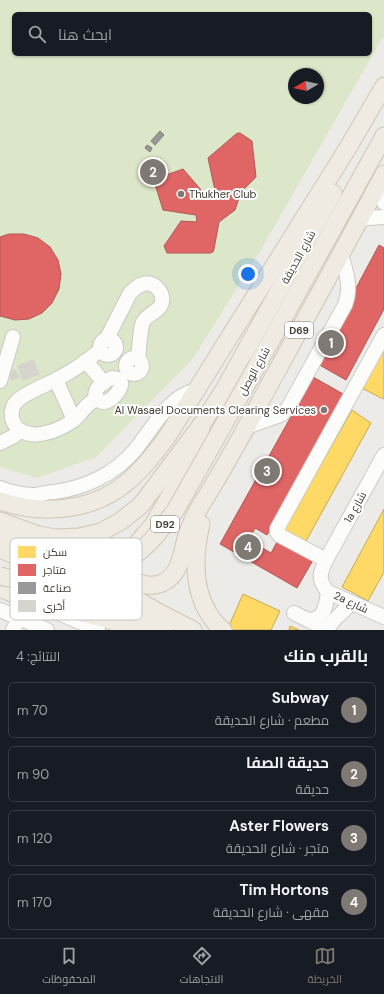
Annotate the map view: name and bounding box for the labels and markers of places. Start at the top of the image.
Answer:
pin: 2 [140,157,166,187]
place label: Thukher Club [189,187,257,201]
marker: Thukher Club [176,189,186,199]
pin: 1 [318,328,344,358]
place label: Al Wasael Documents Clearing Services [114,403,316,417]
marker: Al Wasael Documents Clearing Services [319,405,329,415]
pin: 3 [254,456,280,486]
pin: 4 [235,532,261,562]

